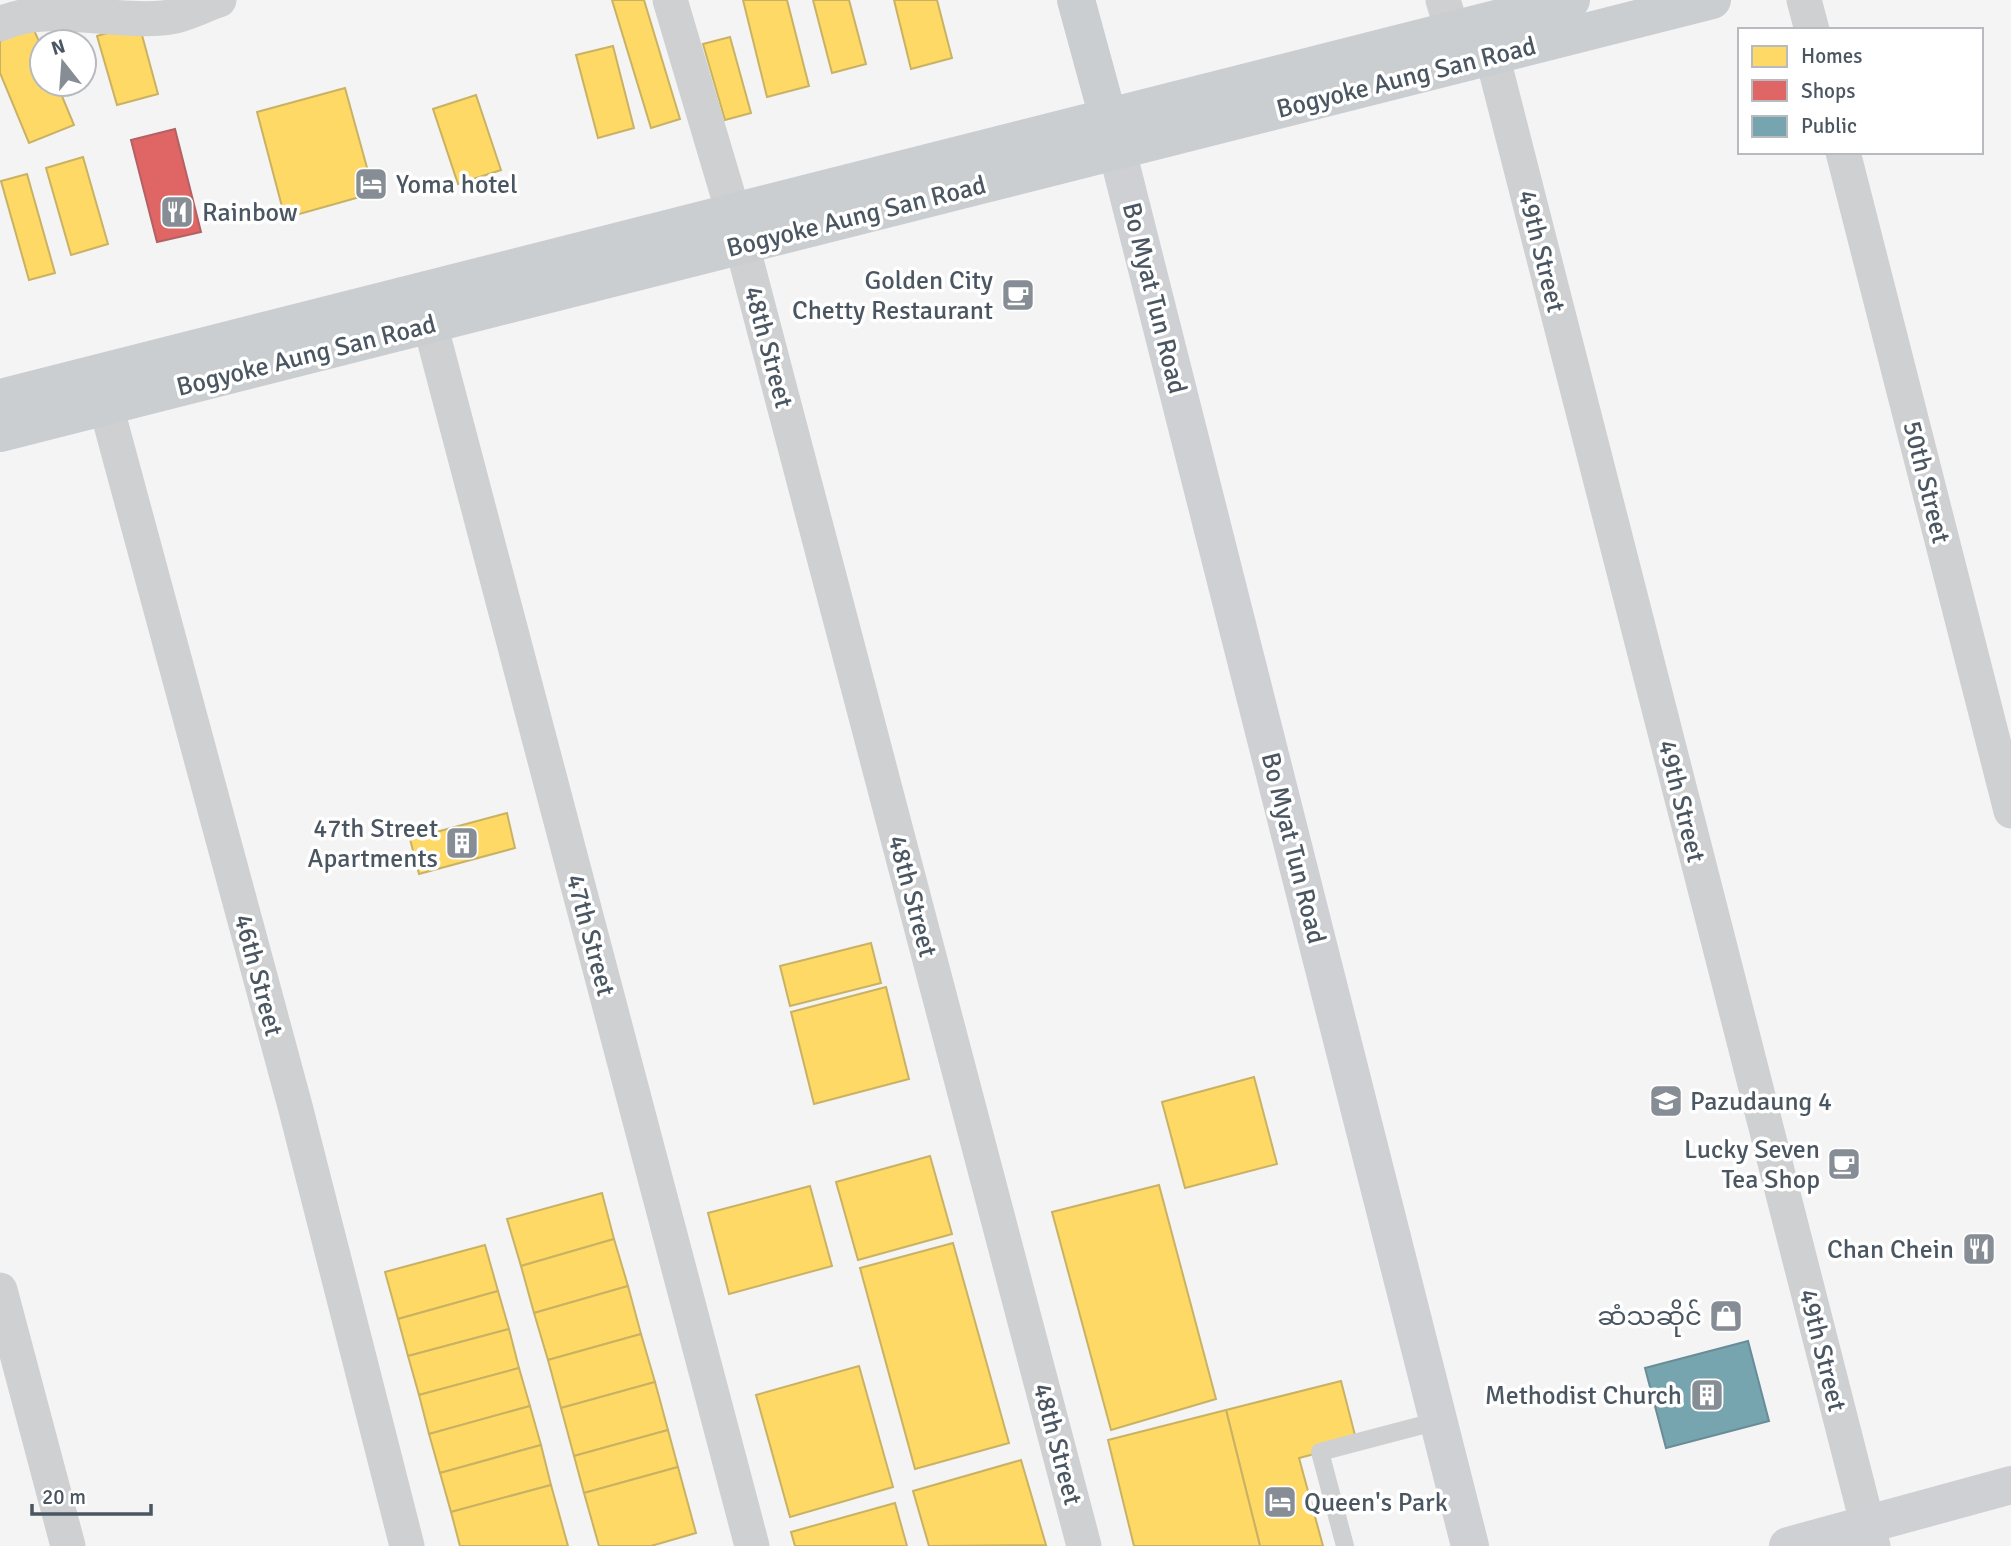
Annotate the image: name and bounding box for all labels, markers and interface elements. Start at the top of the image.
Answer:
north arrow [28,28,98,98]
legend [1738,28,1983,154]
street label: Bogyoke Aung San Road [1273,30,1539,126]
text: N [48,34,68,61]
text: Homes [1801,43,1863,69]
text: Shops [1801,78,1855,104]
text: Public [1801,113,1857,139]
hotel icon: Yoma hotel [352,165,390,203]
place label: Yoma hotel [396,169,518,201]
street label: Bogyoke Aung San Road [723,169,989,265]
street label: 49th Street [1510,187,1572,316]
restaurant icon: Rainbow [158,193,196,231]
place label: Rainbow [202,197,298,229]
street label: Bo Myat Tun Road [1115,199,1193,397]
place label: Golden City Chetty Restaurant [792,265,993,327]
cafe icon: Golden City Chetty Restaurant [999,276,1037,314]
street label: 48th Street [736,283,800,412]
street label: Bogyoke Aung San Road [173,308,439,404]
street label: 50th Street [1895,418,1957,547]
street label: 49th Street [1650,737,1712,866]
street label: Bo Myat Tun Road [1254,749,1332,947]
place label: 47th Street Apartments [308,813,438,875]
building icon: 47th Street Apartments [443,824,481,862]
street label: 48th Street [880,832,944,961]
street label: 47th Street [558,871,622,1000]
street label: 46th Street [226,911,290,1040]
school or university icon: Pazudaung 4 [1647,1082,1685,1120]
place label: Pazudaung 4 [1690,1086,1832,1118]
place label: Lucky Seven Tea Shop [1684,1134,1820,1196]
cafe icon: Lucky Seven Tea Shop [1825,1145,1863,1183]
restaurant icon: Chan Chein [1960,1230,1998,1268]
place label: Chan Chein [1827,1234,1954,1266]
street label: 49th Street [1791,1286,1853,1415]
shop icon: ဆံသဆိုင် [1707,1297,1745,1335]
place label: ဆံသဆိုင် [1597,1299,1702,1337]
building icon: Methodist Church [1688,1376,1726,1414]
street label: 48th Street [1025,1380,1089,1509]
place label: Methodist Church [1485,1380,1682,1412]
scale bar [32,1472,150,1516]
hotel icon: Queen's Park [1261,1483,1299,1521]
text: 20 m [42,1484,86,1510]
place label: Queen's Park [1304,1487,1448,1519]

